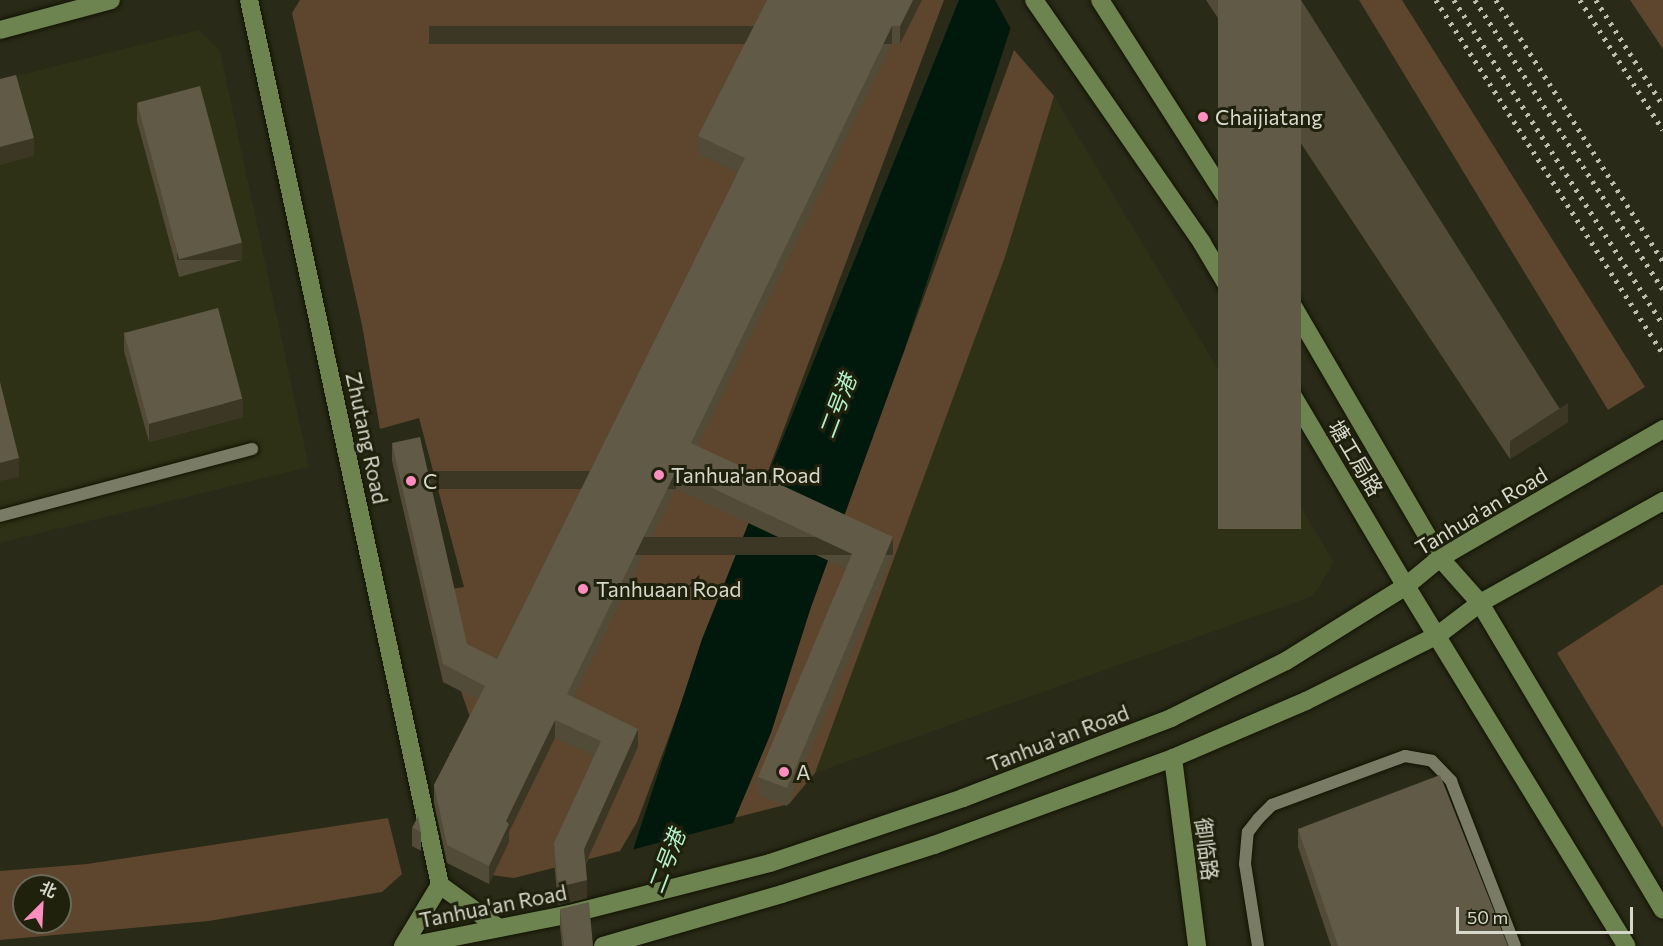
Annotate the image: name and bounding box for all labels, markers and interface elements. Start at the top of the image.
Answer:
place label: Chaijiatang [1215,104,1323,130]
marker: Chaijiatang [1196,110,1210,124]
street label: Zhutang Road [341,370,393,506]
water label: 二号港 [813,370,861,442]
street label: 塘工局路 [1324,416,1388,500]
place label: Tanhua'an Road [671,462,821,488]
street label: Tanhua'an Road [1410,462,1552,560]
place label: C [423,468,437,494]
marker: Tanhua'an Road [652,468,666,482]
marker: C [404,474,418,488]
place label: Tanhuaan Road [596,576,741,602]
marker: Tanhuaan Road [574,580,592,598]
street label: Tanhua'an Road [984,699,1132,777]
place label: A [796,759,810,785]
marker: A [777,765,791,779]
street label: 御临路 [1191,816,1223,882]
water label: 二号港 [642,825,690,897]
north arrow [12,874,72,934]
text: 北 [38,877,60,901]
street label: Tanhua'an Road [417,879,569,933]
scale bar [1459,895,1636,933]
text: 50 m [1467,906,1508,928]

